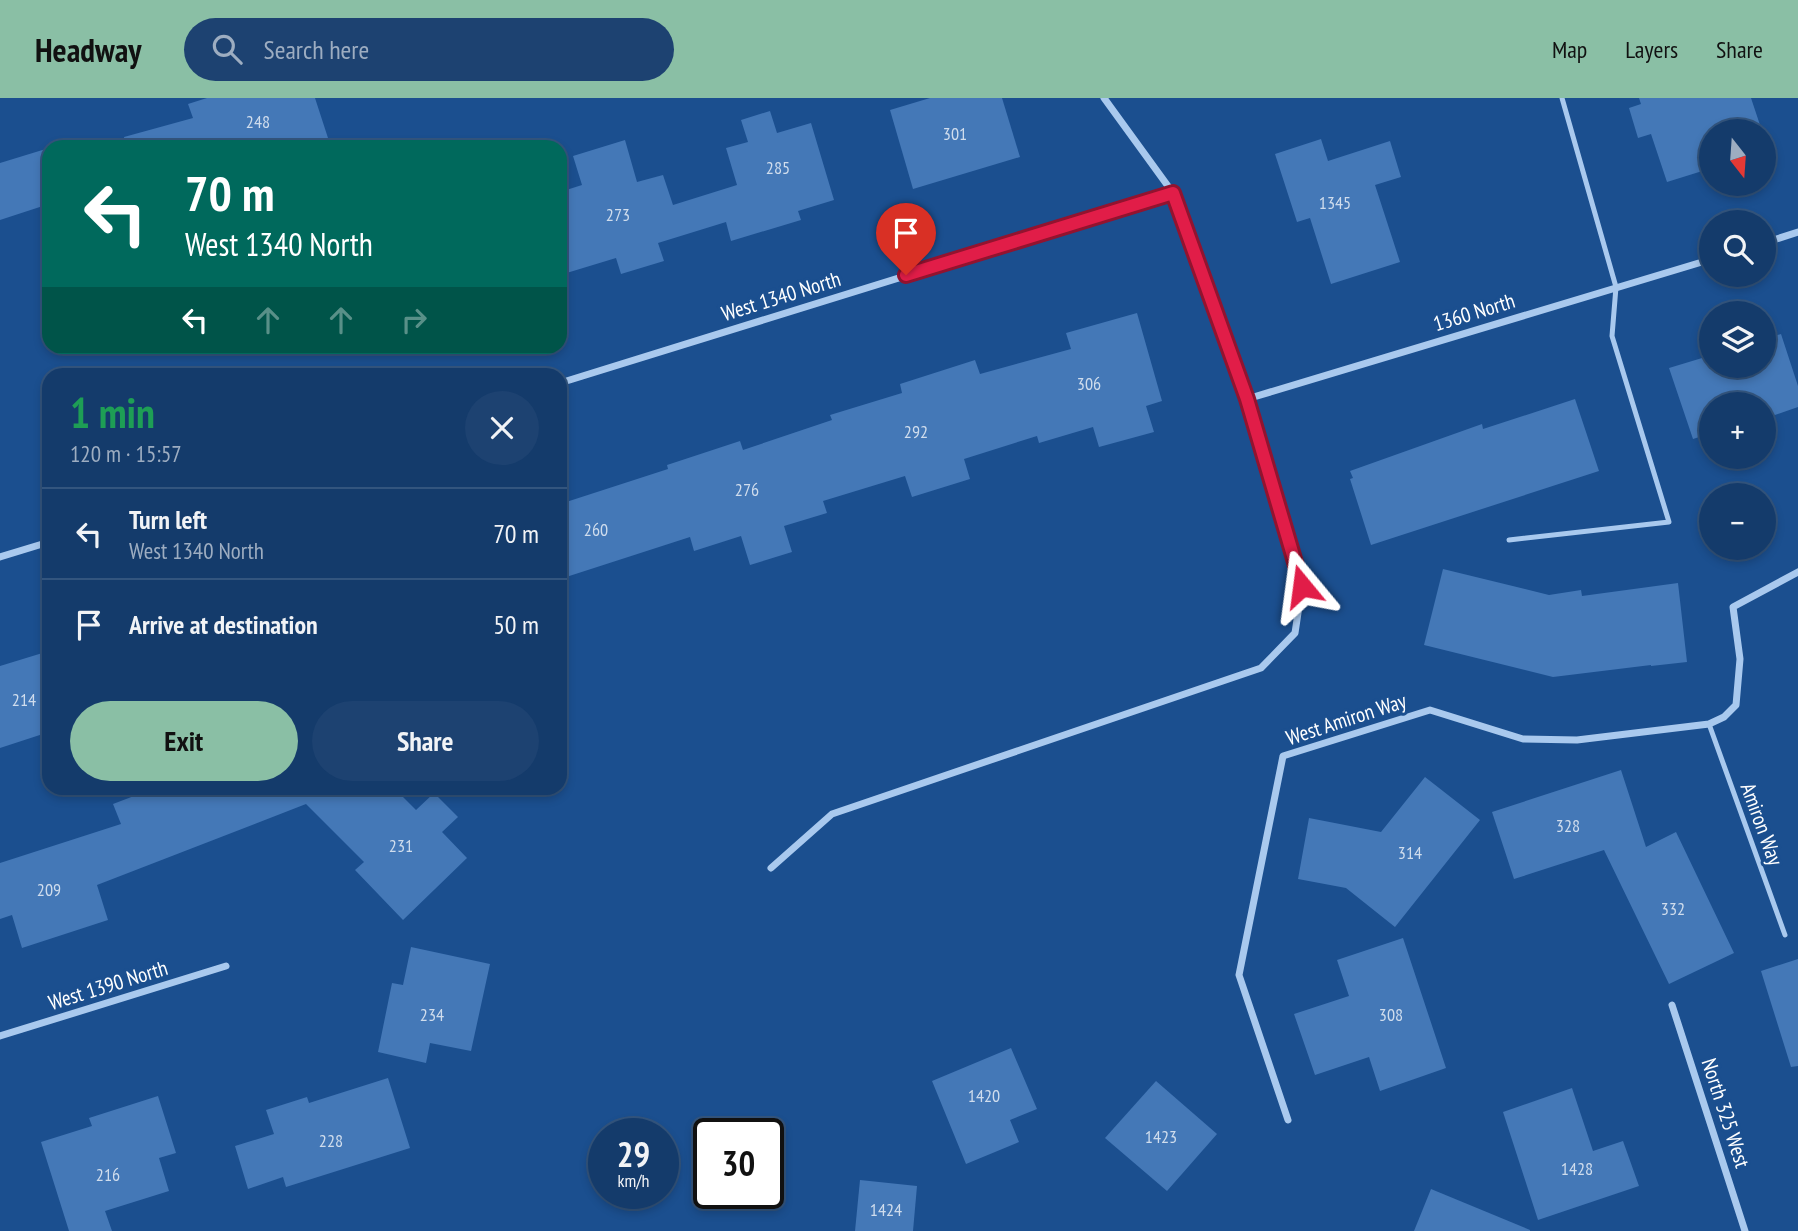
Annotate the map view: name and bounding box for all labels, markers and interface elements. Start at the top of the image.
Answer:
search box [184,18,674,81]
text: Headway [35,28,142,71]
icon: search [208,30,246,68]
text: Search here [264,33,369,66]
text: Map [1552,34,1587,65]
text: Layers [1625,34,1678,65]
text: Share [1716,34,1763,65]
house number: 248 [246,110,270,133]
north arrow [1699,119,1776,196]
map controls [1699,119,1776,560]
house number: 301 [943,122,967,145]
house number: 285 [766,156,790,179]
text: 70 m [185,161,274,225]
icon: left [70,168,161,259]
house number: 1345 [1319,191,1351,214]
house number: 273 [606,203,630,226]
pin [876,203,936,275]
button: search [1699,210,1776,287]
icon: arrive [887,214,925,252]
text: West 1340 North [185,223,373,265]
street label: West 1340 North [718,265,844,327]
street label: 1360 North [1430,287,1518,337]
icon: left [176,301,214,339]
icon: ahead [249,301,287,339]
icon: ahead [322,301,360,339]
icon: right [395,301,433,339]
button: layers [1699,301,1776,378]
house number: 306 [1077,372,1101,395]
text: 1 min [70,385,155,440]
button: close [465,391,539,465]
button: + [1699,392,1776,469]
house number: 292 [904,420,928,443]
text: 120 m · 15:57 [70,439,182,468]
house number: 276 [735,478,759,501]
button: − [1699,483,1776,560]
text: Turn left [129,503,207,536]
icon: left [70,515,108,553]
text: 70 m [493,517,539,550]
house number: 260 [584,518,608,541]
text: West 1340 North [129,536,264,565]
position arrow [1265,549,1339,623]
icon: arrive [70,606,108,644]
text: Arrive at destination [129,608,318,641]
text: 50 m [493,608,539,641]
street label: West Amiron Way [1282,687,1410,751]
house number: 214 [12,688,36,711]
button: Exit [70,701,298,781]
button: Share [312,701,539,781]
street label: Amiron Way [1735,779,1789,869]
house number: 328 [1556,814,1580,837]
house number: 231 [389,834,413,857]
house number: 314 [1398,841,1422,864]
house number: 209 [37,878,61,901]
house number: 332 [1661,897,1685,920]
street label: West 1390 North [45,954,171,1016]
house number: 234 [420,1003,444,1026]
house number: 308 [1379,1003,1403,1026]
street label: North 325 West [1696,1055,1756,1171]
house number: 1420 [968,1084,1000,1107]
speed limit sign: 30 [693,1118,784,1209]
house number: 1423 [1145,1125,1177,1148]
house number: 228 [319,1129,343,1152]
text: 29 [617,1131,650,1177]
house number: 1428 [1561,1157,1593,1180]
house number: 216 [96,1163,120,1186]
text: km/h [618,1169,649,1192]
house number: 1424 [870,1198,902,1221]

